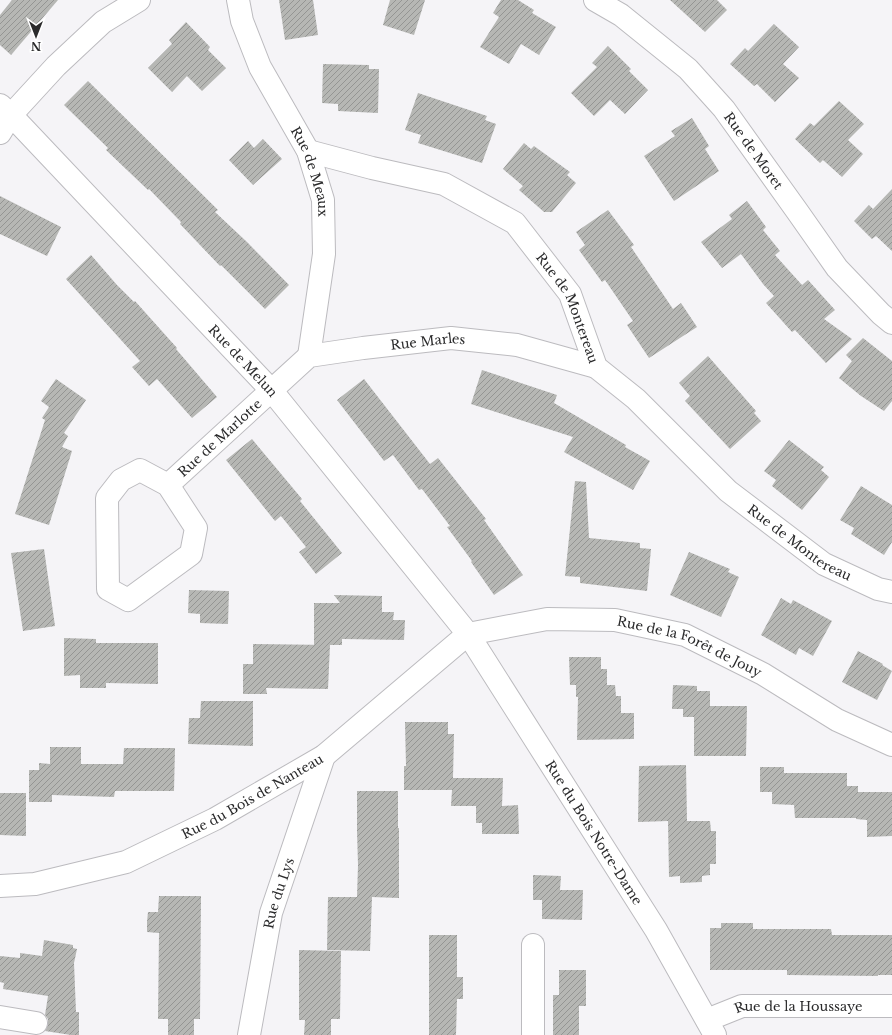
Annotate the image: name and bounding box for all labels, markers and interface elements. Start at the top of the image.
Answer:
north arrow [16,16,56,56]
text: N [30,39,41,53]
street label: Rue de Moret [720,109,787,193]
street label: Rue de Meaux [287,123,331,217]
street label: Rue de Montereau [532,249,602,366]
street label: Rue de Melun [205,321,281,401]
street label: Rue Marles [390,330,466,354]
street label: Rue de Marlotte [174,395,265,481]
street label: Rue de Montereau [744,501,854,585]
street label: Rue de la Forêt de Jouy [615,613,765,681]
street label: Rue du Bois de Nanteau [179,750,327,843]
street label: Rue du Bois Notre-Dame [541,757,646,908]
street label: Rue du Lys [260,855,298,930]
street label: Rue de la Houssaye [732,997,862,1017]

